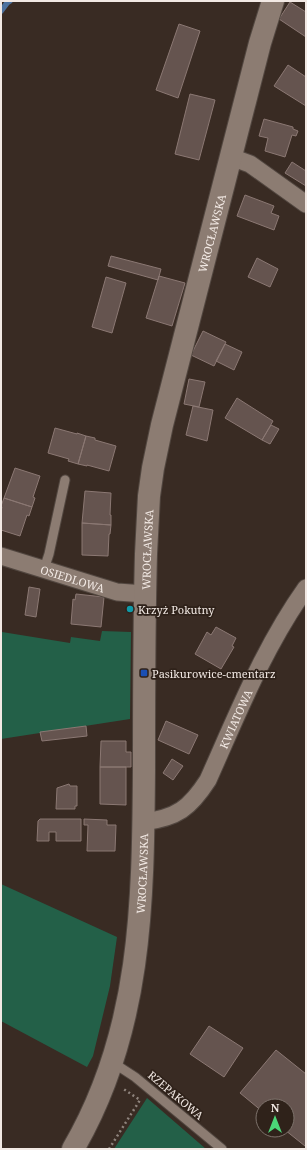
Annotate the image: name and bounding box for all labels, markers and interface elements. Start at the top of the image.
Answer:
street label: WROCŁAWSKA [194,192,229,274]
street label: WROCŁAWSKA [138,509,156,590]
street label: OSIEDLOWA [39,561,107,595]
place label: Krzyż Pokutny [138,602,215,617]
marker: Krzyż Pokutny [125,604,135,614]
place label: Pasikurowice-cmentarz [152,666,276,681]
marker: Pasikurowice-cmentarz [139,668,149,678]
street label: KWIATOWA [215,687,255,751]
street label: WROCŁAWSKA [132,833,151,914]
street label: RZEPAKOWA [145,1067,207,1123]
north arrow [255,1098,295,1138]
text: N [271,1100,280,1115]

